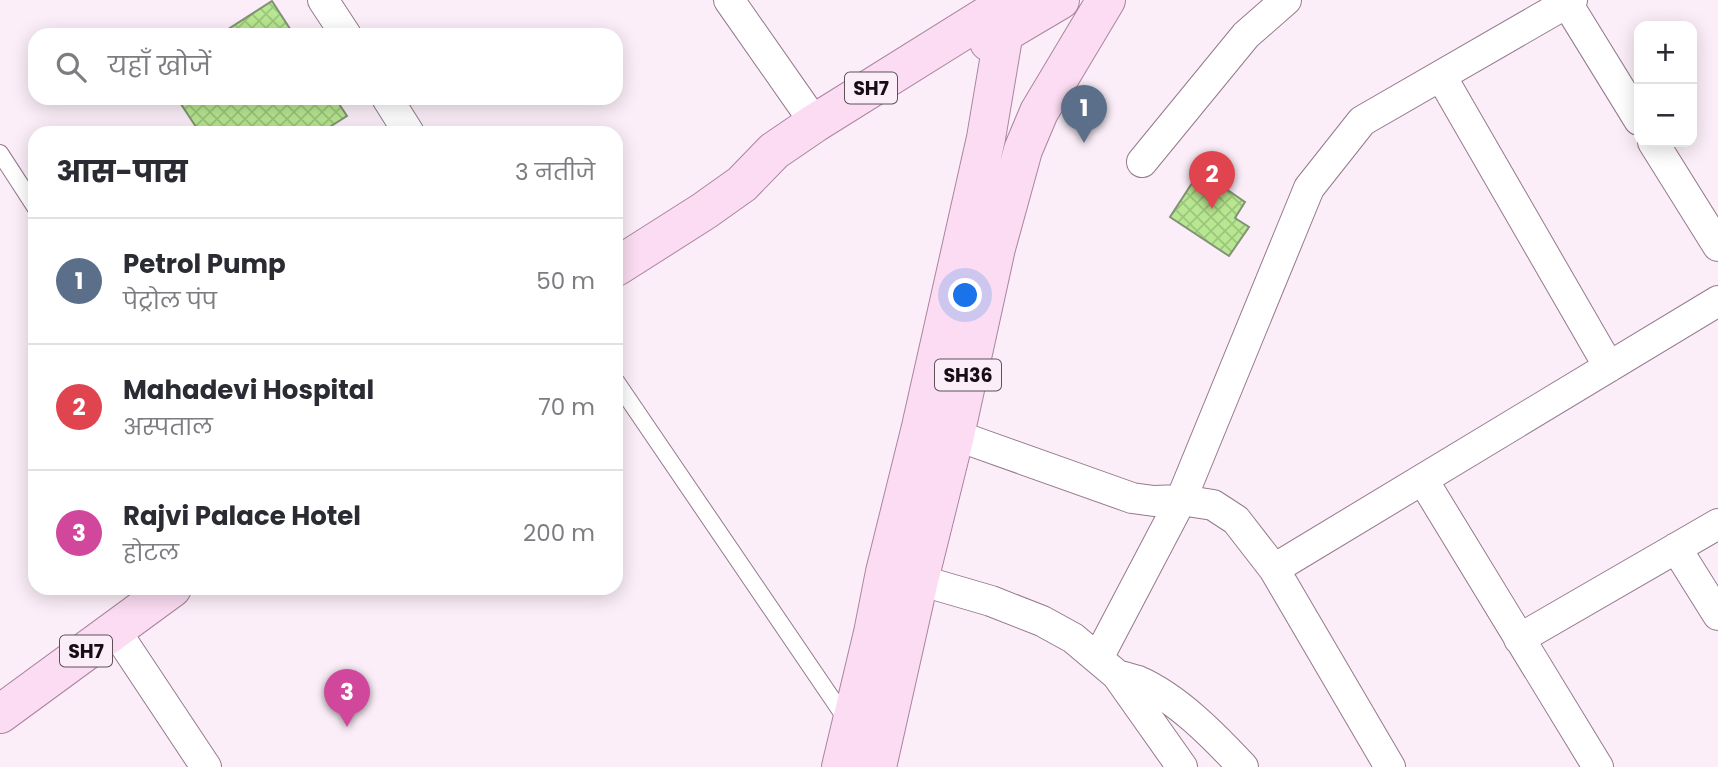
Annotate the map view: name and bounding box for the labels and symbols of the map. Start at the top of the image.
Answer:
road number: SH7 [845,72,897,104]
pin: 1 [1061,85,1107,143]
pin: 2 [1189,151,1235,209]
your location [948,278,982,312]
road number: SH36 [935,360,1001,390]
road number: SH7 [60,636,112,666]
pin: 3 [324,669,370,727]

